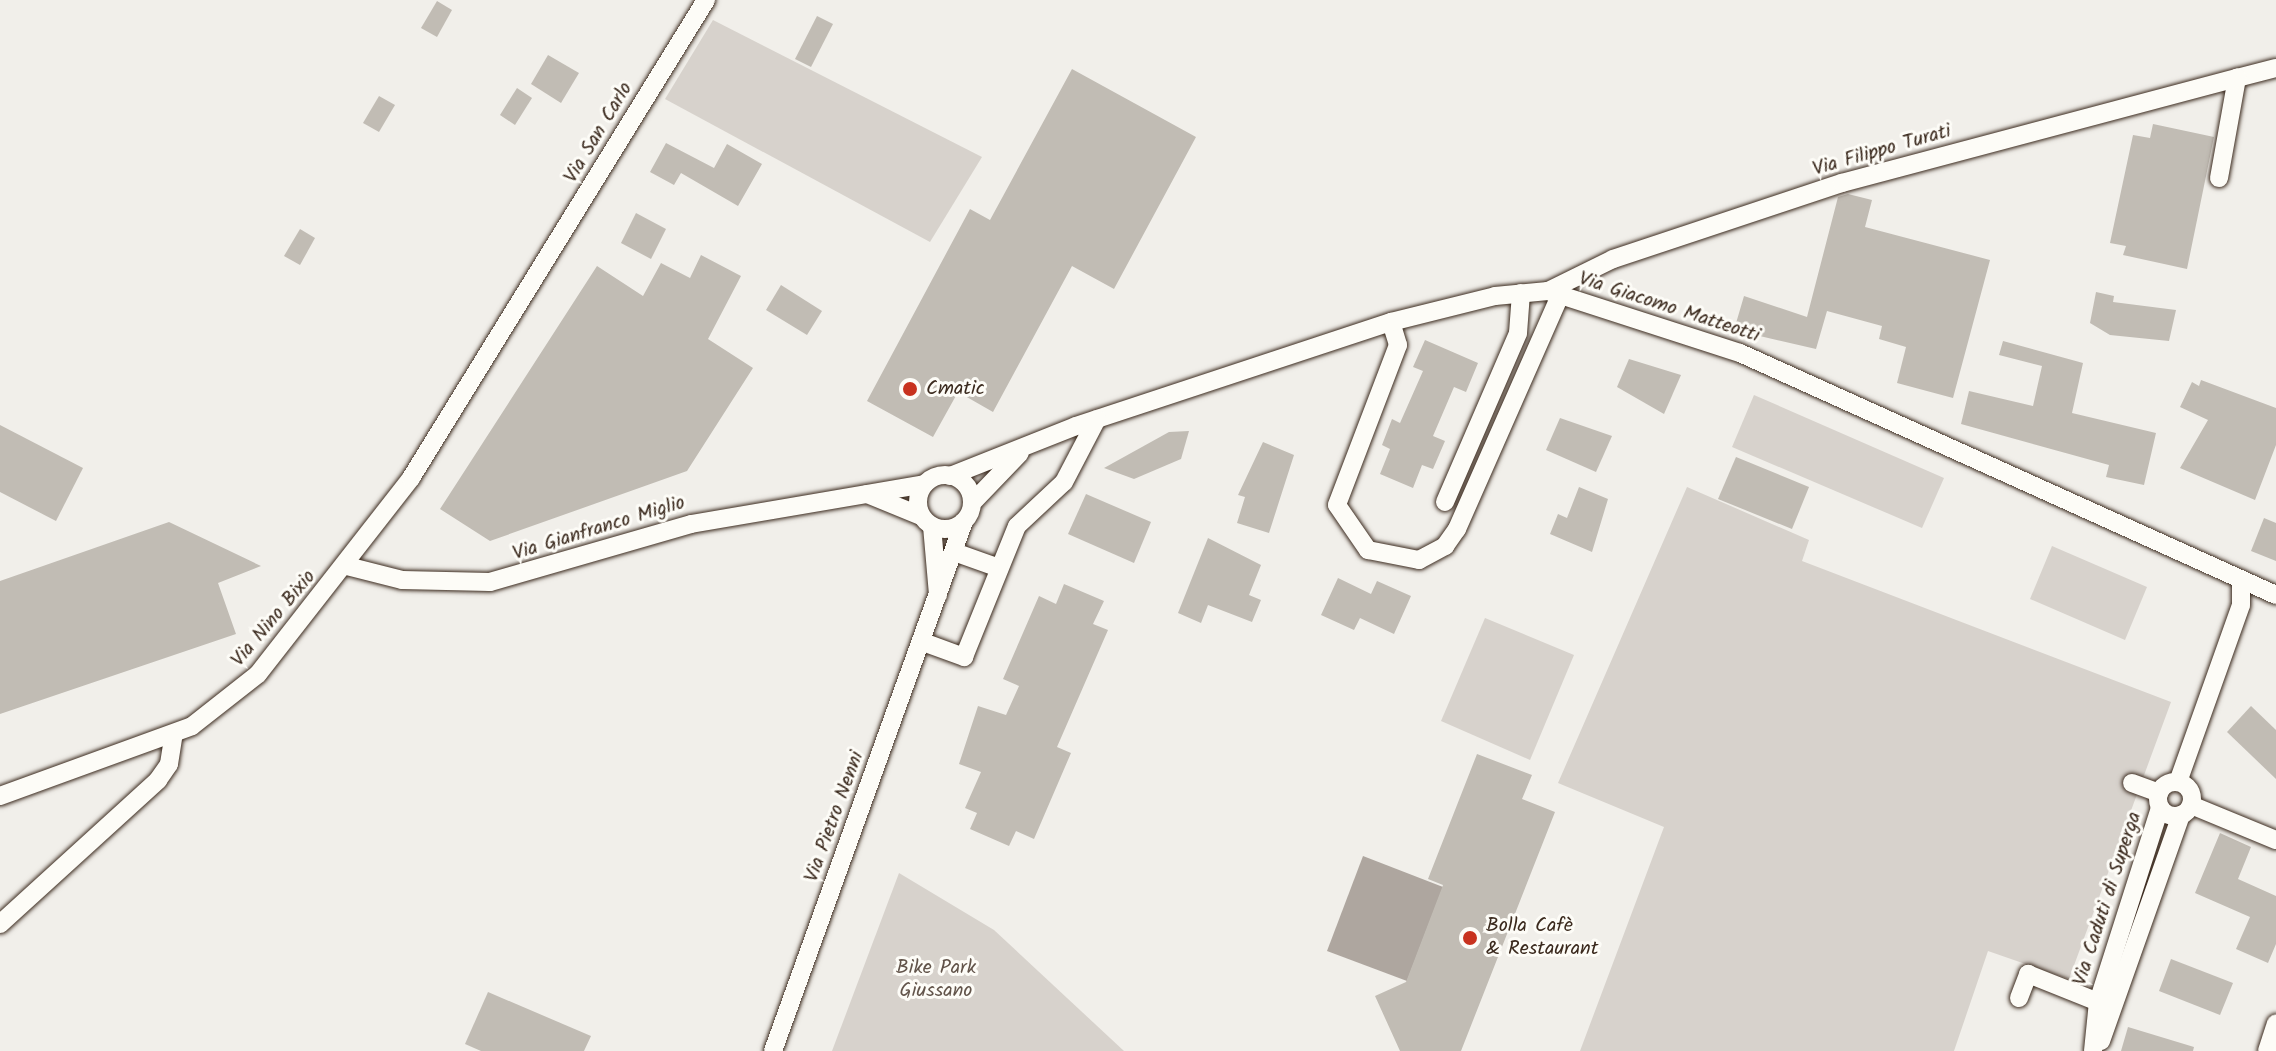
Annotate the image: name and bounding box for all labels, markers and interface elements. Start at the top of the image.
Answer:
street label: Via San Carlo [560,78,638,188]
street label: Via Filippo Turati [1810,120,1954,182]
street label: Via Giacomo Matteotti [1575,267,1763,349]
place label: Cmatic [926,377,985,401]
marker: Cmatic [901,380,919,398]
street label: Via Gianfranco Miglio [510,491,688,567]
street label: Via Nino Bixio [227,566,321,672]
street label: Via Pietro Nenni [800,748,870,886]
street label: Via Caduti di Superga [2069,809,2147,989]
place label: Bolla Cafè & Restaurant [1486,914,1598,961]
marker: Bolla Cafè & Restaurant [1461,929,1479,947]
park label: Bike Park Giussano [896,956,976,1003]

